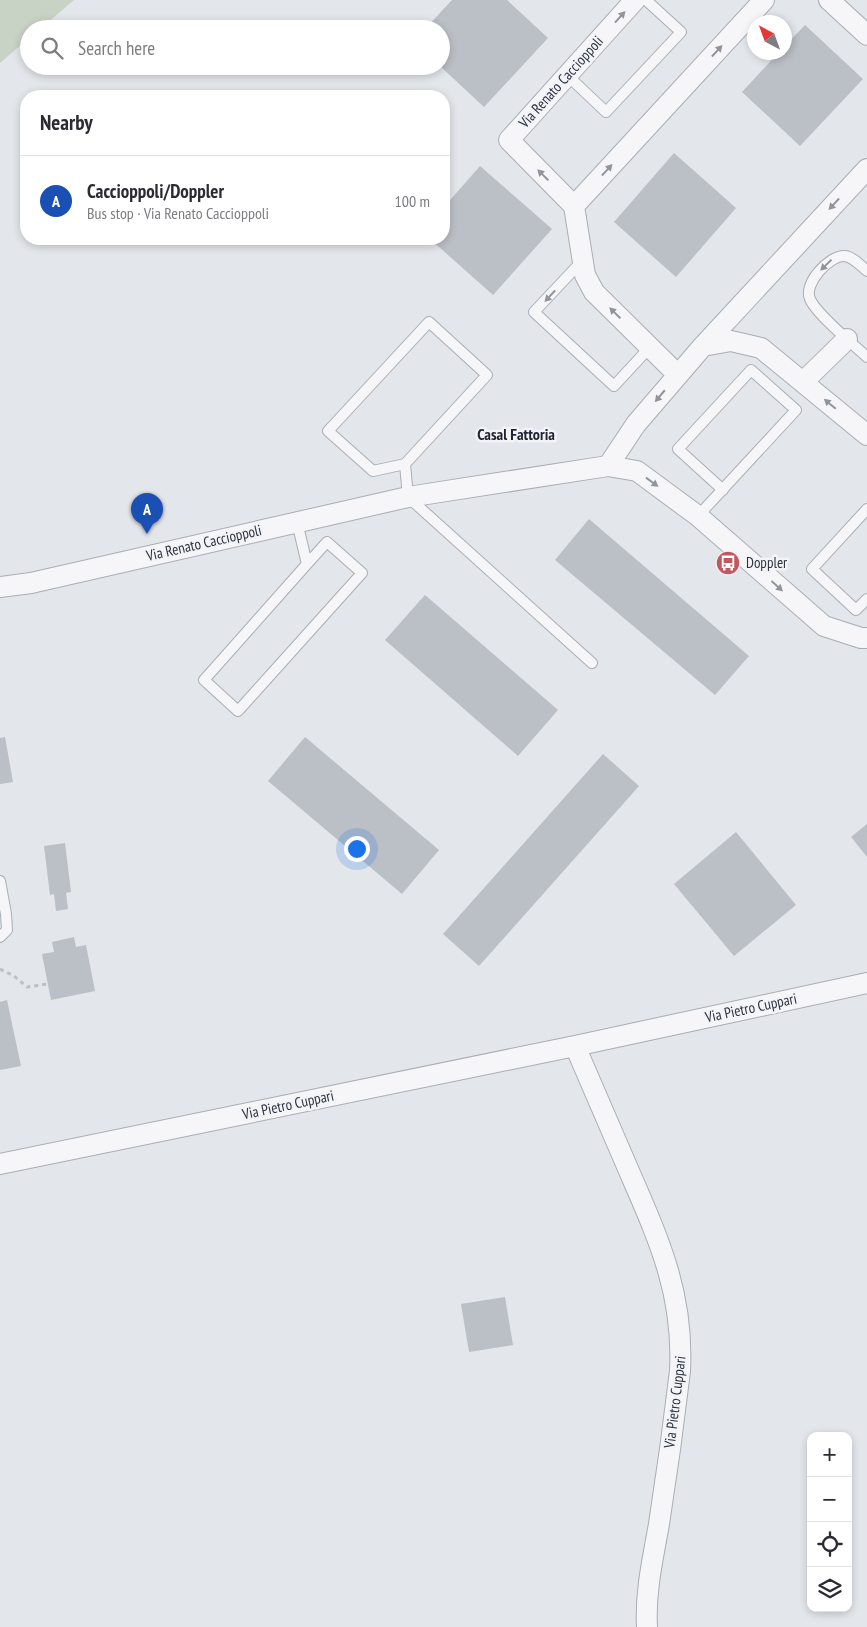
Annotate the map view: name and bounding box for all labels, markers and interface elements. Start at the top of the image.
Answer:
one-way arrow [614,12,626,24]
north arrow [747,15,792,60]
search box [20,20,450,75]
street label: Via Renato Caccioppoli [514,32,607,132]
icon: search [38,34,66,62]
text: Search here [78,36,155,60]
one-way arrow [711,45,723,57]
text: Nearby [40,109,93,136]
one-way arrow [601,165,613,177]
one-way arrow [538,169,550,181]
text: Caccioppoli/Doppler [87,179,224,203]
text: A [52,191,60,211]
text: 100 m [395,191,430,211]
one-way arrow [828,198,840,210]
text: Bus stop · Via Renato Caccioppoli [87,203,269,223]
one-way arrow [820,259,832,271]
one-way arrow [544,289,556,301]
one-way arrow [609,307,621,319]
one-way arrow [654,390,665,403]
one-way arrow [824,398,836,410]
district label: Casal Fattoria [477,424,555,444]
one-way arrow [645,477,659,487]
pin: A [131,493,163,534]
street label: Via Renato Caccioppoli [144,520,263,565]
bus stop icon: Doppler [715,550,741,576]
place label: Doppler [746,553,788,572]
one-way arrow [771,580,783,592]
your location [344,836,370,862]
street label: Via Pietro Cuppari [702,989,798,1027]
street label: Via Pietro Cuppari [239,1086,335,1124]
street label: Via Pietro Cuppari [659,1355,690,1450]
map controls [807,1432,852,1612]
button: + [807,1432,852,1477]
button: − [807,1477,852,1522]
button: locate [807,1522,852,1567]
button: layers [807,1567,852,1612]

